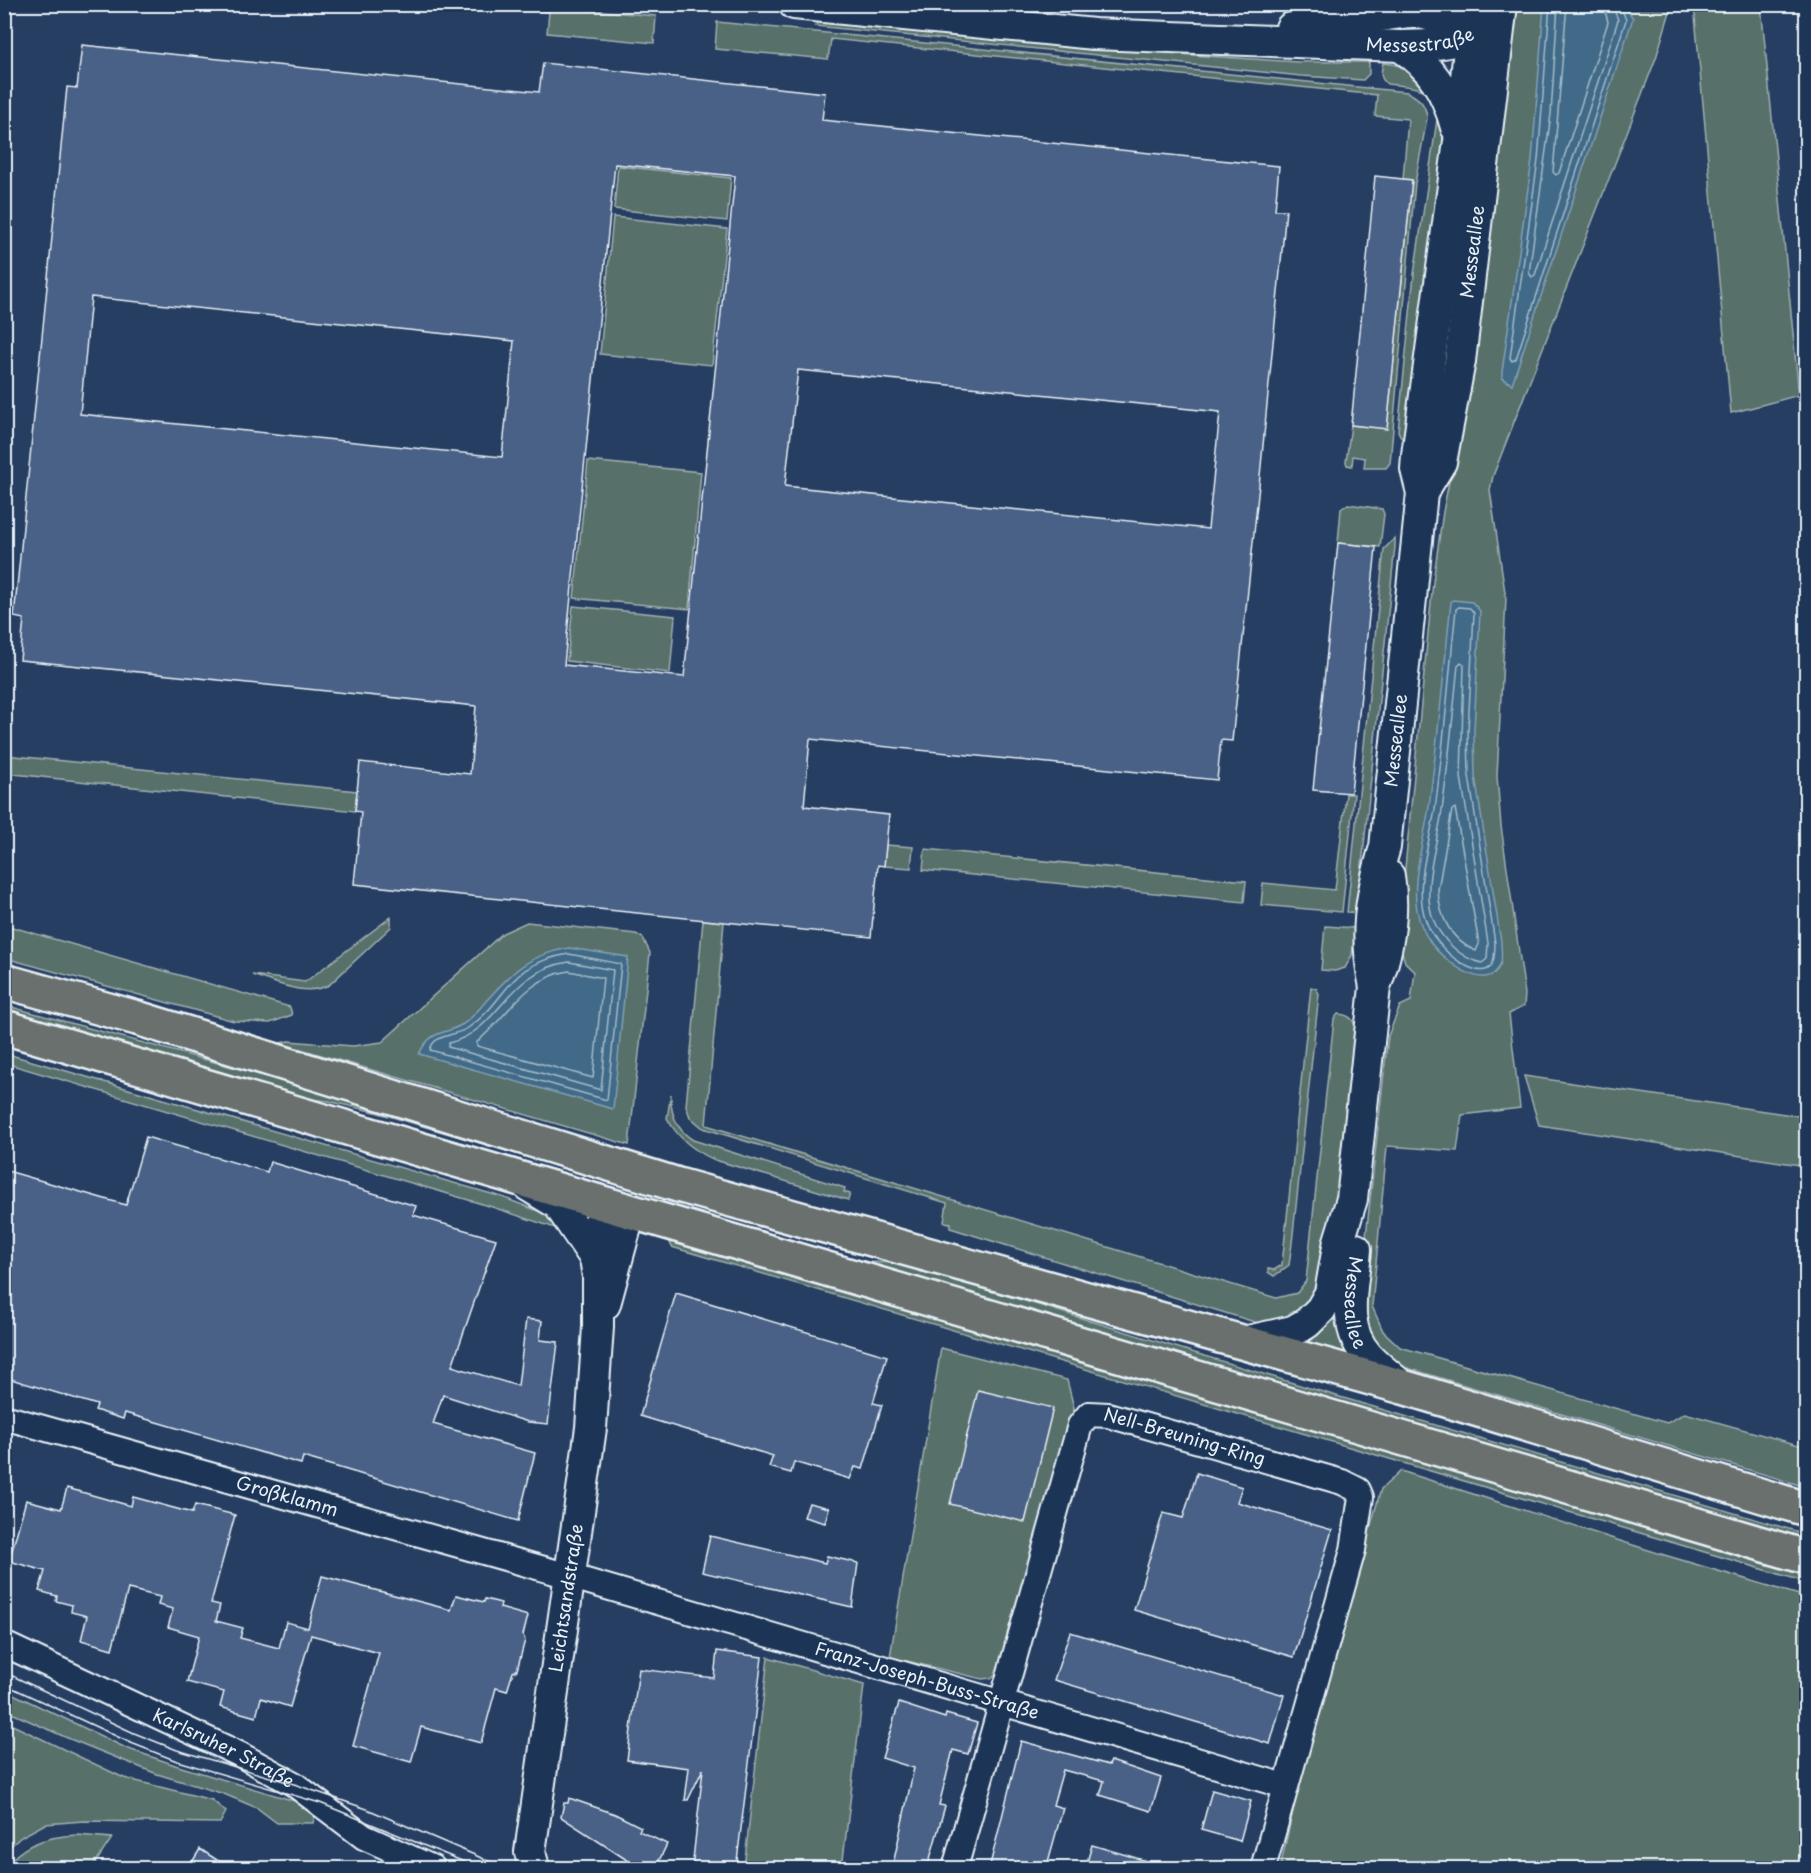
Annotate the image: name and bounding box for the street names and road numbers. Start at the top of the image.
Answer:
street label: Messestraße [1365,20,1478,58]
street label: Messeallee [1452,204,1490,300]
street label: Messeallee [1376,692,1413,788]
street label: Messeallee [1339,1255,1374,1353]
street label: Nell-Breuning-Ring [1101,1399,1269,1471]
street label: Großklamm [233,1468,342,1522]
street label: Leichtsandstraße [541,1522,589,1674]
street label: Franz-Joseph-Buss-Straße [812,1634,1043,1725]
street label: Karlsruher Straße [149,1701,300,1794]

